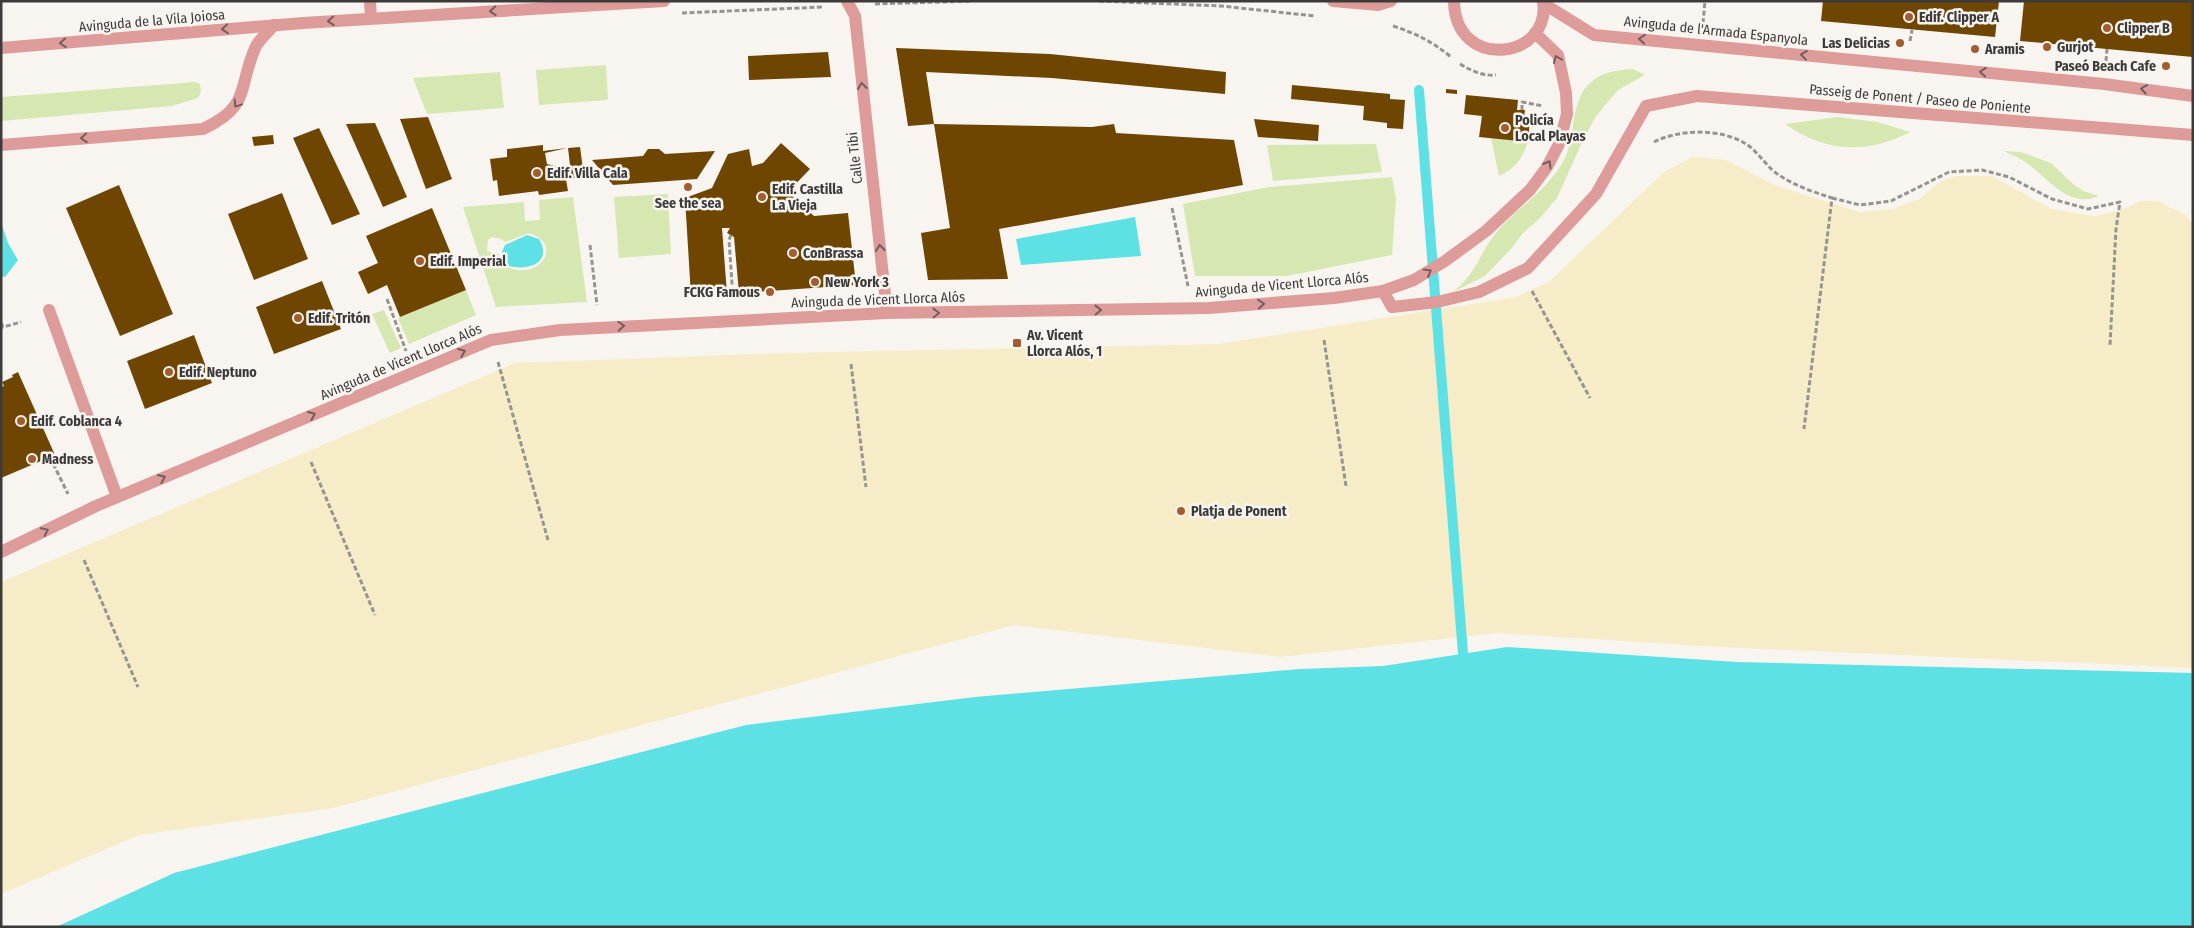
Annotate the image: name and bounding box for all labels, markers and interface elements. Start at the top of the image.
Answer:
street label: Avinguda de la Vila Joiosa [78,6,226,36]
one-way arrow [489,6,497,17]
place label: Edif. Clipper A [1919,9,2000,26]
marker: Edif. Clipper A [1903,11,1915,23]
street label: Avinguda de l'Armada Espanyola [1623,13,1809,49]
one-way arrow [327,15,335,26]
place label: Clipper B [2117,20,2170,37]
marker: Clipper B [2101,22,2113,34]
one-way arrow [221,24,229,35]
one-way arrow [1638,33,1646,44]
place label: Las Delicias [1822,35,1890,52]
one-way arrow [59,37,67,48]
marker: Las Delicias [1894,37,1906,49]
place label: Gurjot [2057,39,2095,56]
place label: Aramis [1984,41,2025,58]
marker: Gurjot [2041,41,2053,53]
marker: Aramis [1969,43,1981,55]
one-way arrow [1799,50,1807,61]
one-way arrow [1553,55,1563,64]
place label: Paseó Beach Cafe [2055,58,2156,75]
marker: Paseó Beach Cafe [2160,60,2172,72]
one-way arrow [1979,67,1987,78]
street label: Passeig de Ponent / Paseo de Poniente [1809,81,2031,117]
one-way arrow [857,82,868,90]
one-way arrow [2140,84,2148,95]
one-way arrow [233,99,243,108]
place label: Policía Local Playas [1515,112,1586,145]
marker: Policía Local Playas [1499,122,1511,134]
street label: Calle Tibi [844,131,866,185]
one-way arrow [79,133,87,144]
one-way arrow [1542,161,1552,170]
place label: Edif. Villa Cala [547,165,628,182]
marker: Edif. Villa Cala [531,167,543,179]
marker: See the sea [682,181,694,193]
place label: Edif. Castilla La Vieja [772,181,843,214]
marker: Edif. Castilla La Vieja [756,191,768,203]
place label: See the sea [655,195,721,212]
one-way arrow [875,243,886,251]
place label: ConBrassa [803,245,863,262]
marker: ConBrassa [787,247,799,259]
place label: Edif. Imperial [430,253,506,270]
marker: Edif. Imperial [414,255,426,267]
one-way arrow [1422,268,1431,278]
street label: Avinguda de Vicent Llorca Alós [1195,269,1369,301]
place label: New York 3 [825,274,889,291]
marker: New York 3 [809,276,821,288]
place label: FCKG Famous [684,284,760,301]
marker: FCKG Famous [764,286,776,298]
street label: Avinguda de Vicent Llorca Alós [791,288,965,312]
one-way arrow [1257,299,1265,310]
one-way arrow [1095,305,1103,315]
one-way arrow [932,308,940,318]
place label: Edif. Tritón [308,310,370,327]
marker: Edif. Tritón [292,312,304,324]
street label: Avinguda de Vicent Llorca Alós [318,320,484,404]
one-way arrow [617,321,625,332]
place label: Av. Vicent Llorca Alós, 1 [1026,327,1102,360]
marker: Av. Vicent Llorca Alós, 1 [1011,337,1023,349]
one-way arrow [457,348,466,359]
place label: Edif. Neptuno [179,364,257,381]
marker: Edif. Neptuno [163,366,175,378]
one-way arrow [307,411,316,422]
place label: Edif. Coblanca 4 [31,413,122,430]
marker: Edif. Coblanca 4 [15,415,27,427]
place label: Madness [42,451,93,468]
marker: Madness [26,453,38,465]
one-way arrow [157,474,166,485]
place label: Platja de Ponent [1191,503,1288,520]
marker: Platja de Ponent [1175,505,1187,517]
one-way arrow [40,527,49,537]

